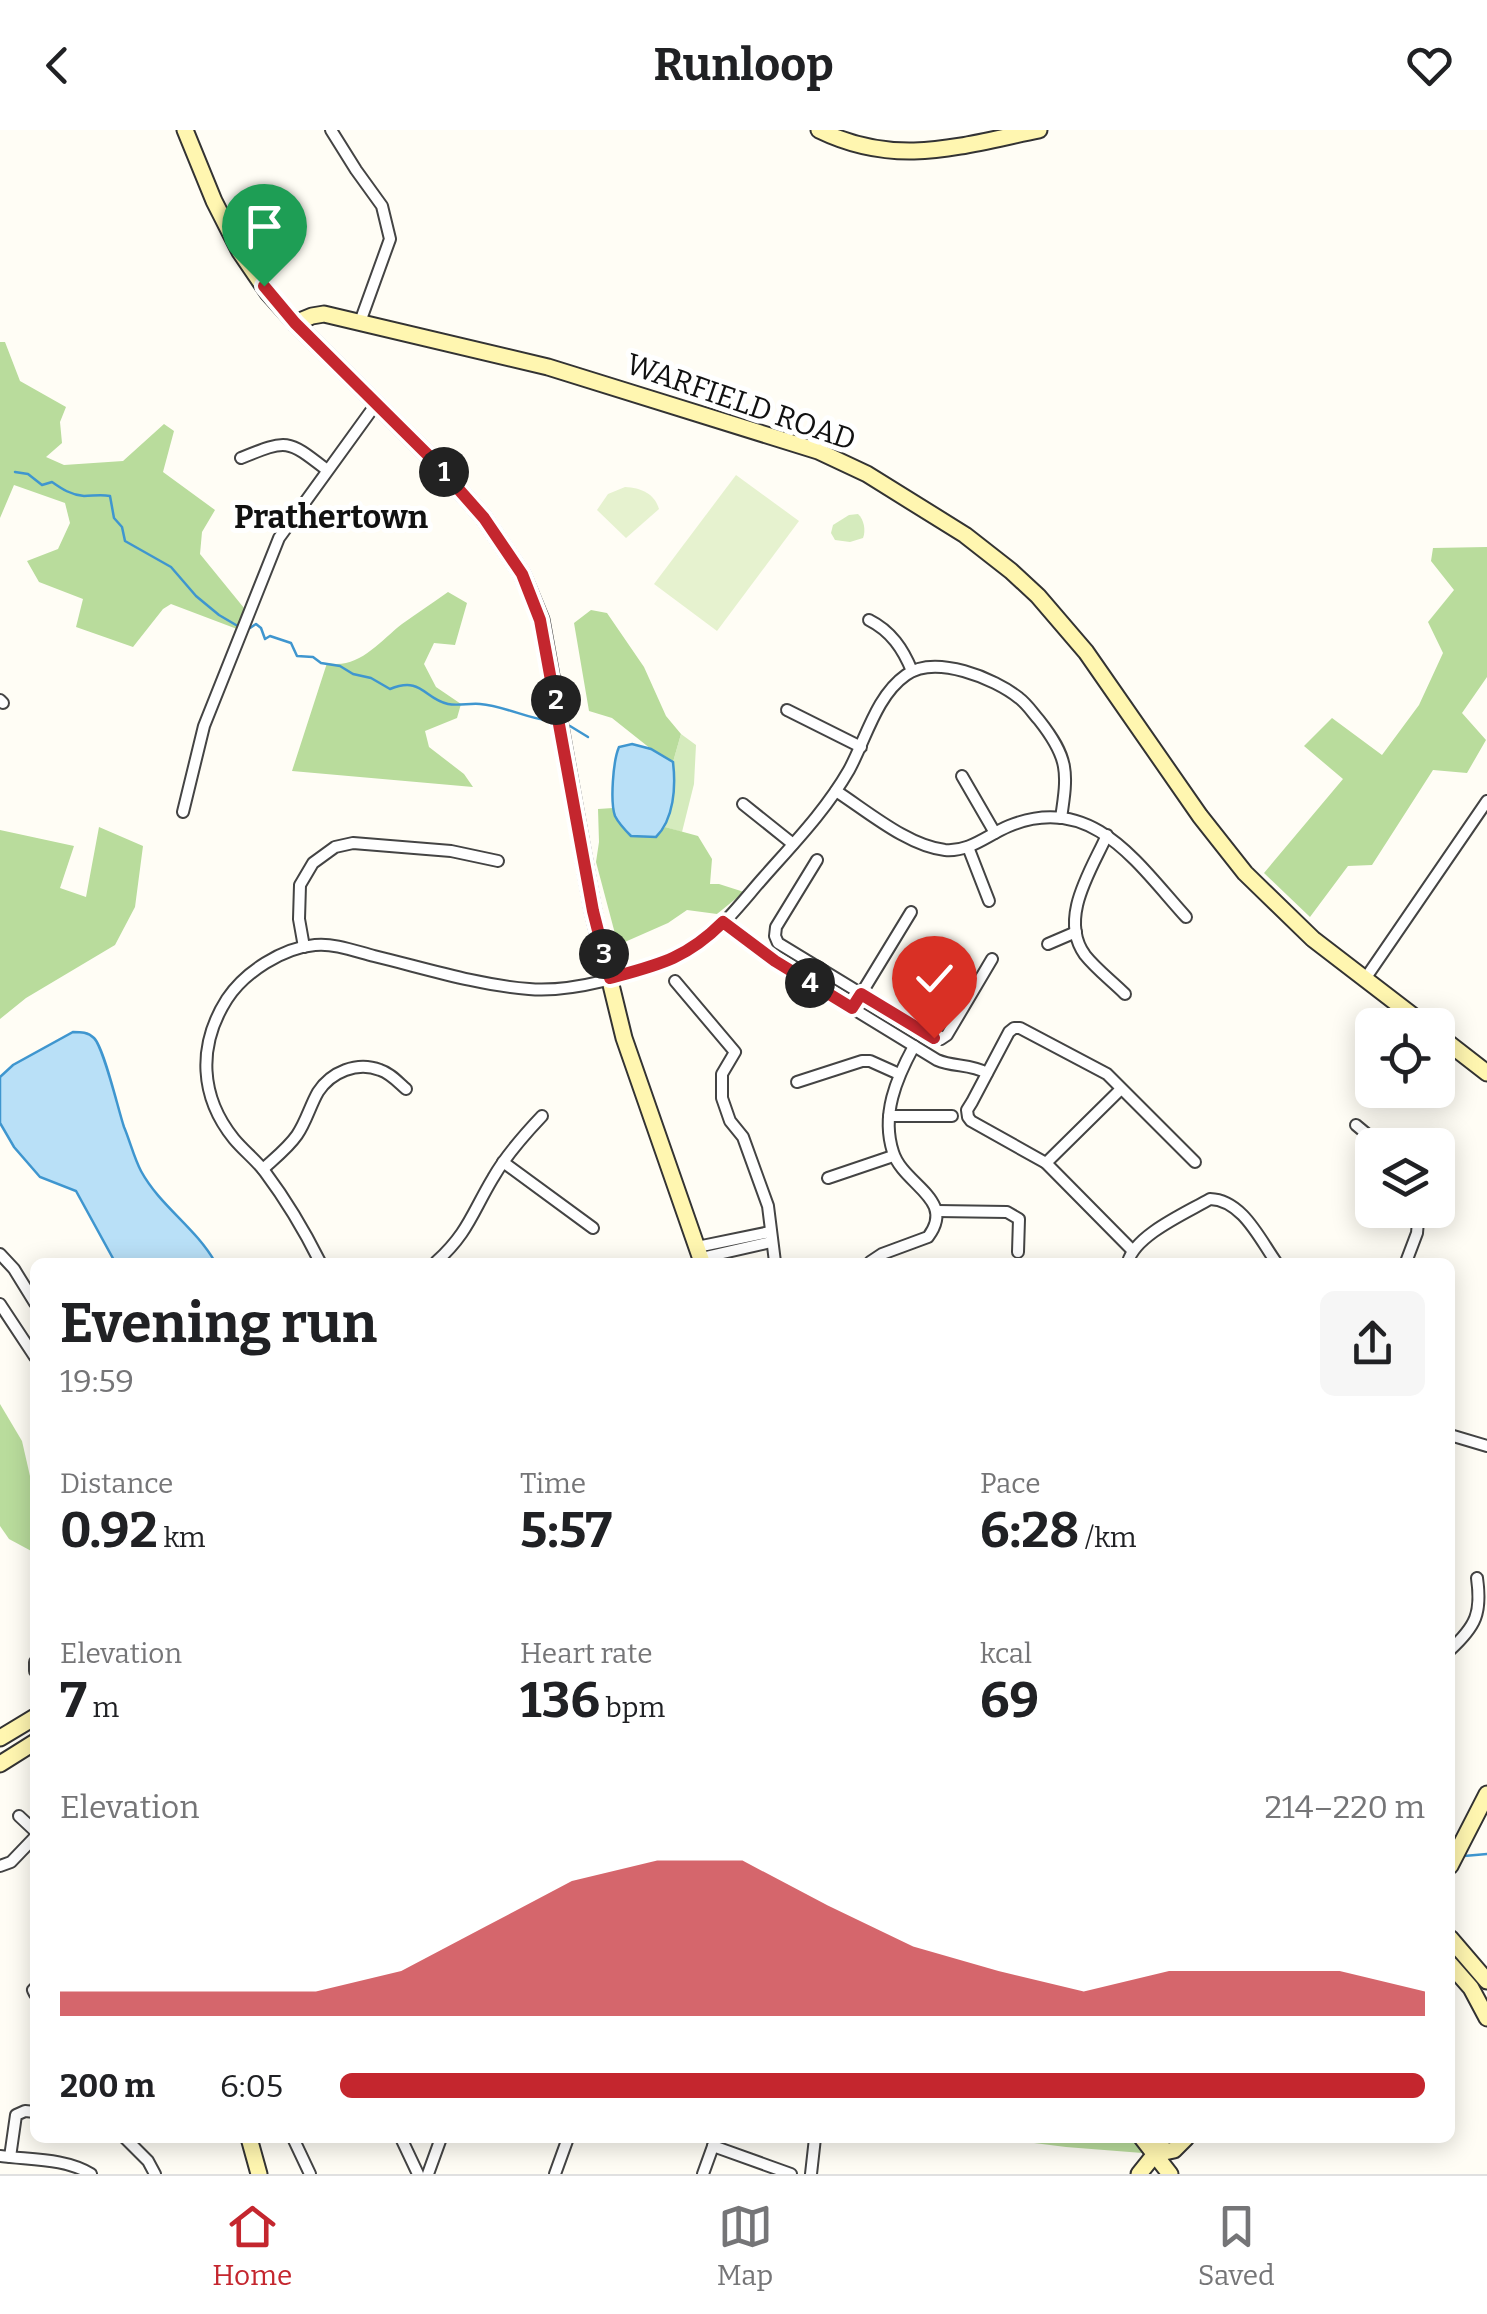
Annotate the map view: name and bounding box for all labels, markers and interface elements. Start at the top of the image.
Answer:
icon: back [30,38,85,93]
text: Runloop [653,38,834,92]
icon: heart [1402,38,1457,93]
pin [222,184,307,287]
icon: arrive [237,199,292,254]
street label: WARFIELD ROAD [622,346,860,458]
pin: 1 [419,447,469,497]
text: 1 [438,455,450,488]
district label: Prathertown [234,498,428,536]
pin: 2 [531,675,581,725]
text: 2 [548,683,564,716]
pin: 3 [579,929,629,979]
pin [892,936,977,1039]
text: 3 [596,937,612,970]
icon: check [907,951,962,1006]
pin: 4 [785,958,835,1008]
text: 4 [801,966,819,999]
map controls [1355,1008,1455,1228]
button: locate [1355,1008,1455,1108]
button: layers [1355,1128,1455,1228]
text: Evening run [60,1291,377,1357]
button: share [1320,1291,1425,1396]
text: 19:59 [60,1362,134,1400]
text: Distance [60,1467,173,1500]
text: Time [520,1467,586,1500]
text: Pace [980,1467,1040,1500]
text: 0.92 [60,1500,158,1560]
text: 5:57 [520,1500,612,1560]
text: 6:28 [980,1500,1079,1560]
text: km [158,1521,206,1554]
text: /km [1079,1521,1136,1554]
text: Elevation [60,1637,182,1670]
text: Heart rate [520,1637,652,1670]
text: kcal [980,1637,1032,1670]
text: 7 [60,1670,87,1730]
text: 136 [520,1670,600,1730]
text: 69 [980,1670,1039,1730]
text: m [87,1691,119,1724]
text: bpm [600,1691,665,1724]
text: Elevation [60,1788,200,1826]
text: 214–220 m [1264,1788,1425,1826]
text: 200 m [60,2067,155,2105]
text: 6:05 [220,2067,283,2105]
tab: Home [212,2199,292,2292]
tab: Map [717,2199,773,2292]
tab: Saved [1198,2199,1275,2292]

